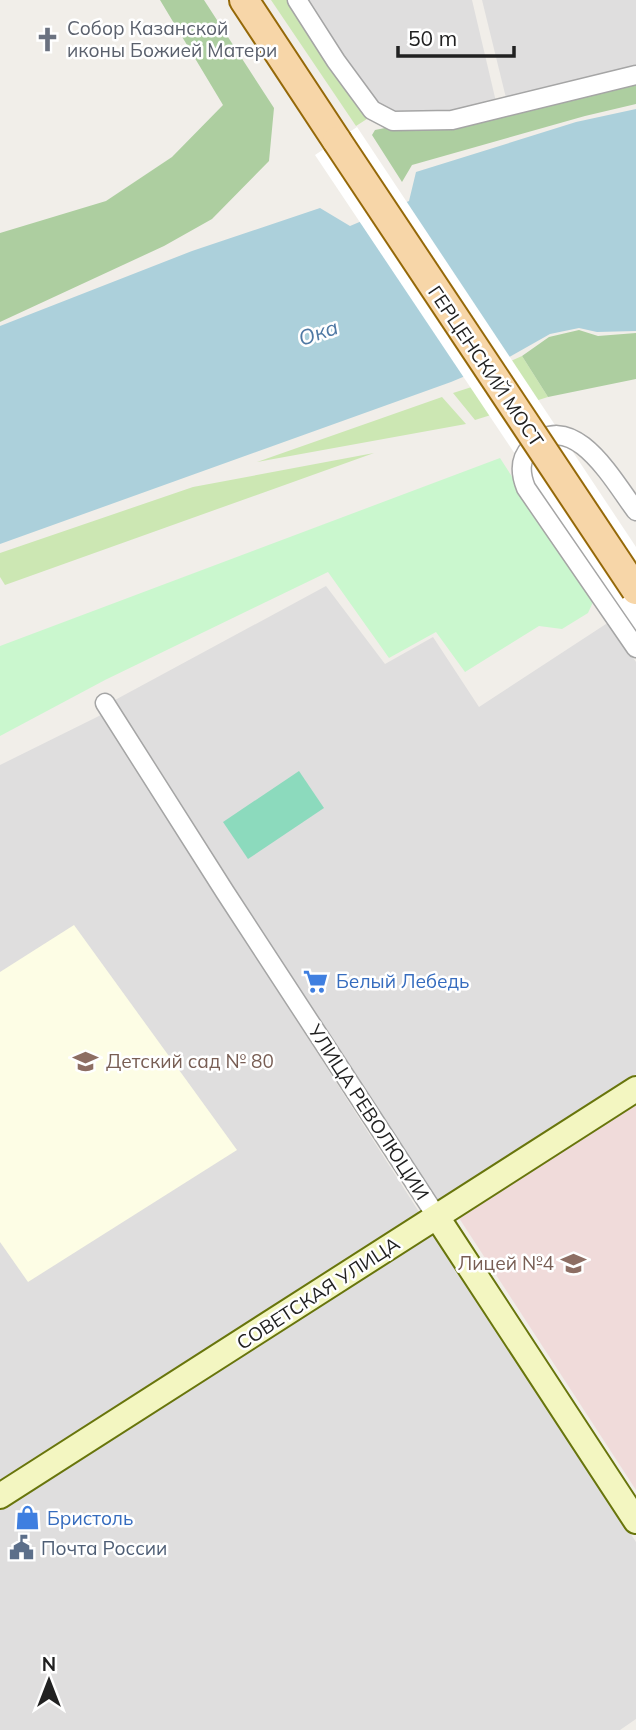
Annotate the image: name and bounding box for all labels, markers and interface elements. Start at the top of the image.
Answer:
scale bar [398,14,514,58]
place label: Собор Казанской иконы Божией Матери [67,16,277,62]
church icon: Собор Казанской иконы Божией Матери [33,25,61,53]
text: 50 m [408,25,457,51]
street label: ГЕРЦЕНСКИЙ МОСТ [423,281,549,452]
water label: Ока [295,313,341,351]
supermarket icon: Белый Лебедь [302,967,330,995]
place label: Белый Лебедь [336,969,470,993]
street label: УЛИЦА РЕВОЛЮЦИИ [303,1019,435,1204]
school or university icon: Детский сад № 80 [72,1047,100,1075]
place label: Детский сад № 80 [106,1049,274,1073]
street label: СОВЕТСКАЯ УЛИЦА [232,1231,404,1355]
school or university icon: Лицей №4 [560,1249,588,1277]
place label: Лицей №4 [458,1251,554,1275]
shop icon: Бристоль [13,1504,41,1532]
place label: Бристоль [47,1506,133,1530]
public building icon: Почта России [7,1534,35,1562]
place label: Почта России [41,1536,167,1560]
north arrow [14,1646,84,1716]
text: N [42,1652,56,1676]

